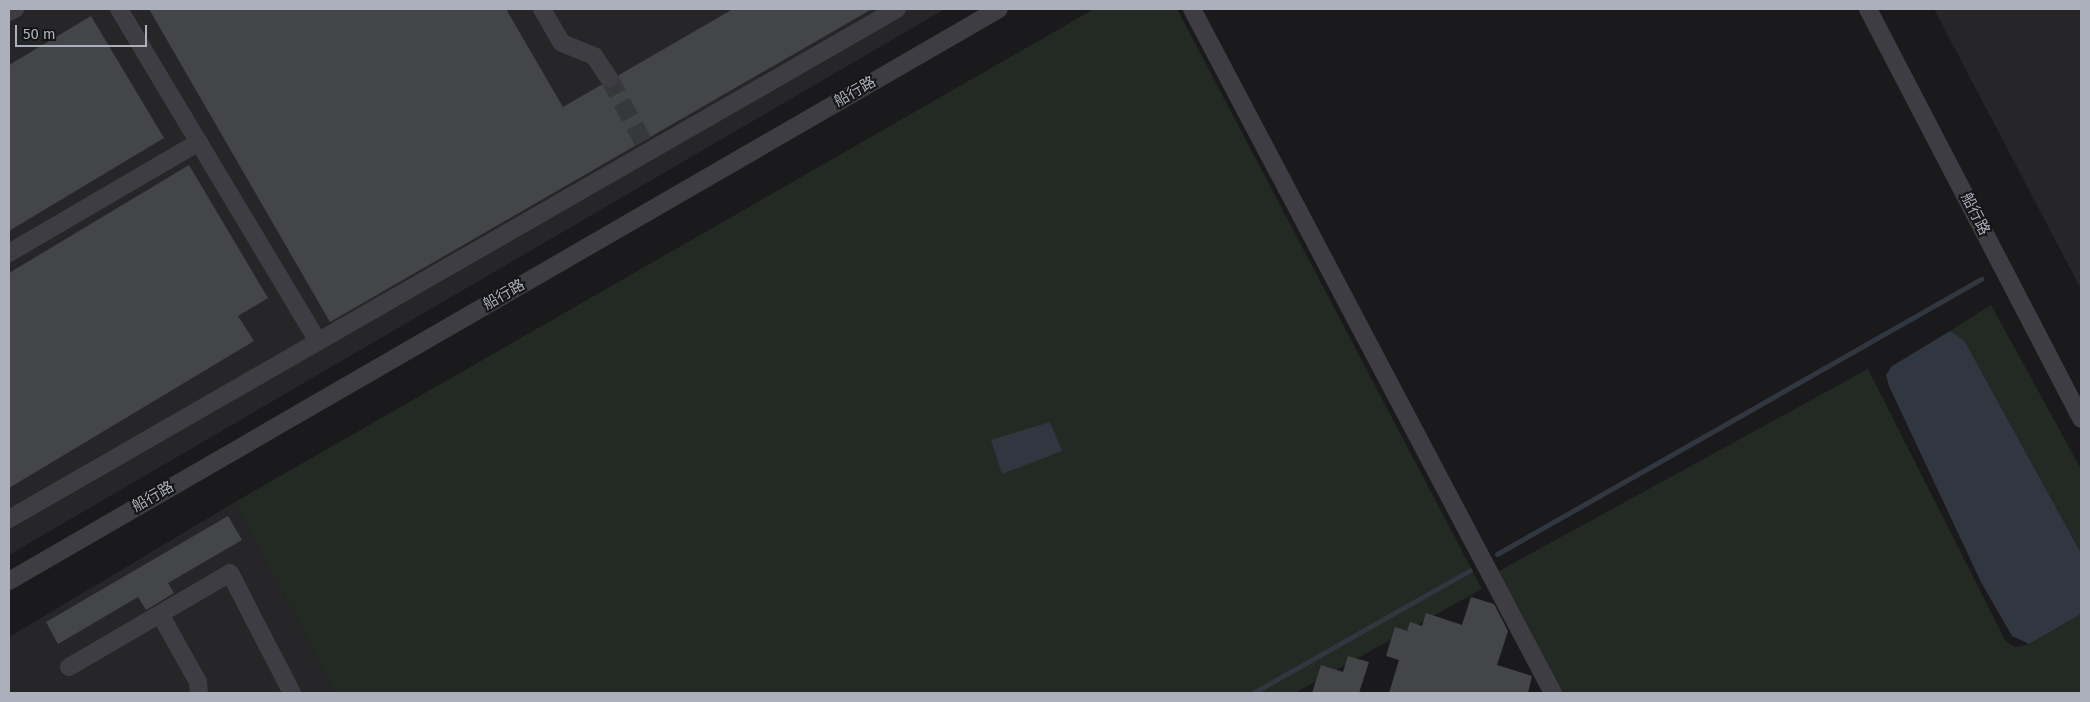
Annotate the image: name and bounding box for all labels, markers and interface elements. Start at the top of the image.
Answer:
scale bar [18,15,150,47]
text: 50 m [23,25,56,43]
street label: 船行路 [831,73,879,111]
street label: 船行路 [1957,190,1993,238]
street label: 船行路 [480,276,528,314]
street label: 船行路 [129,478,177,516]

